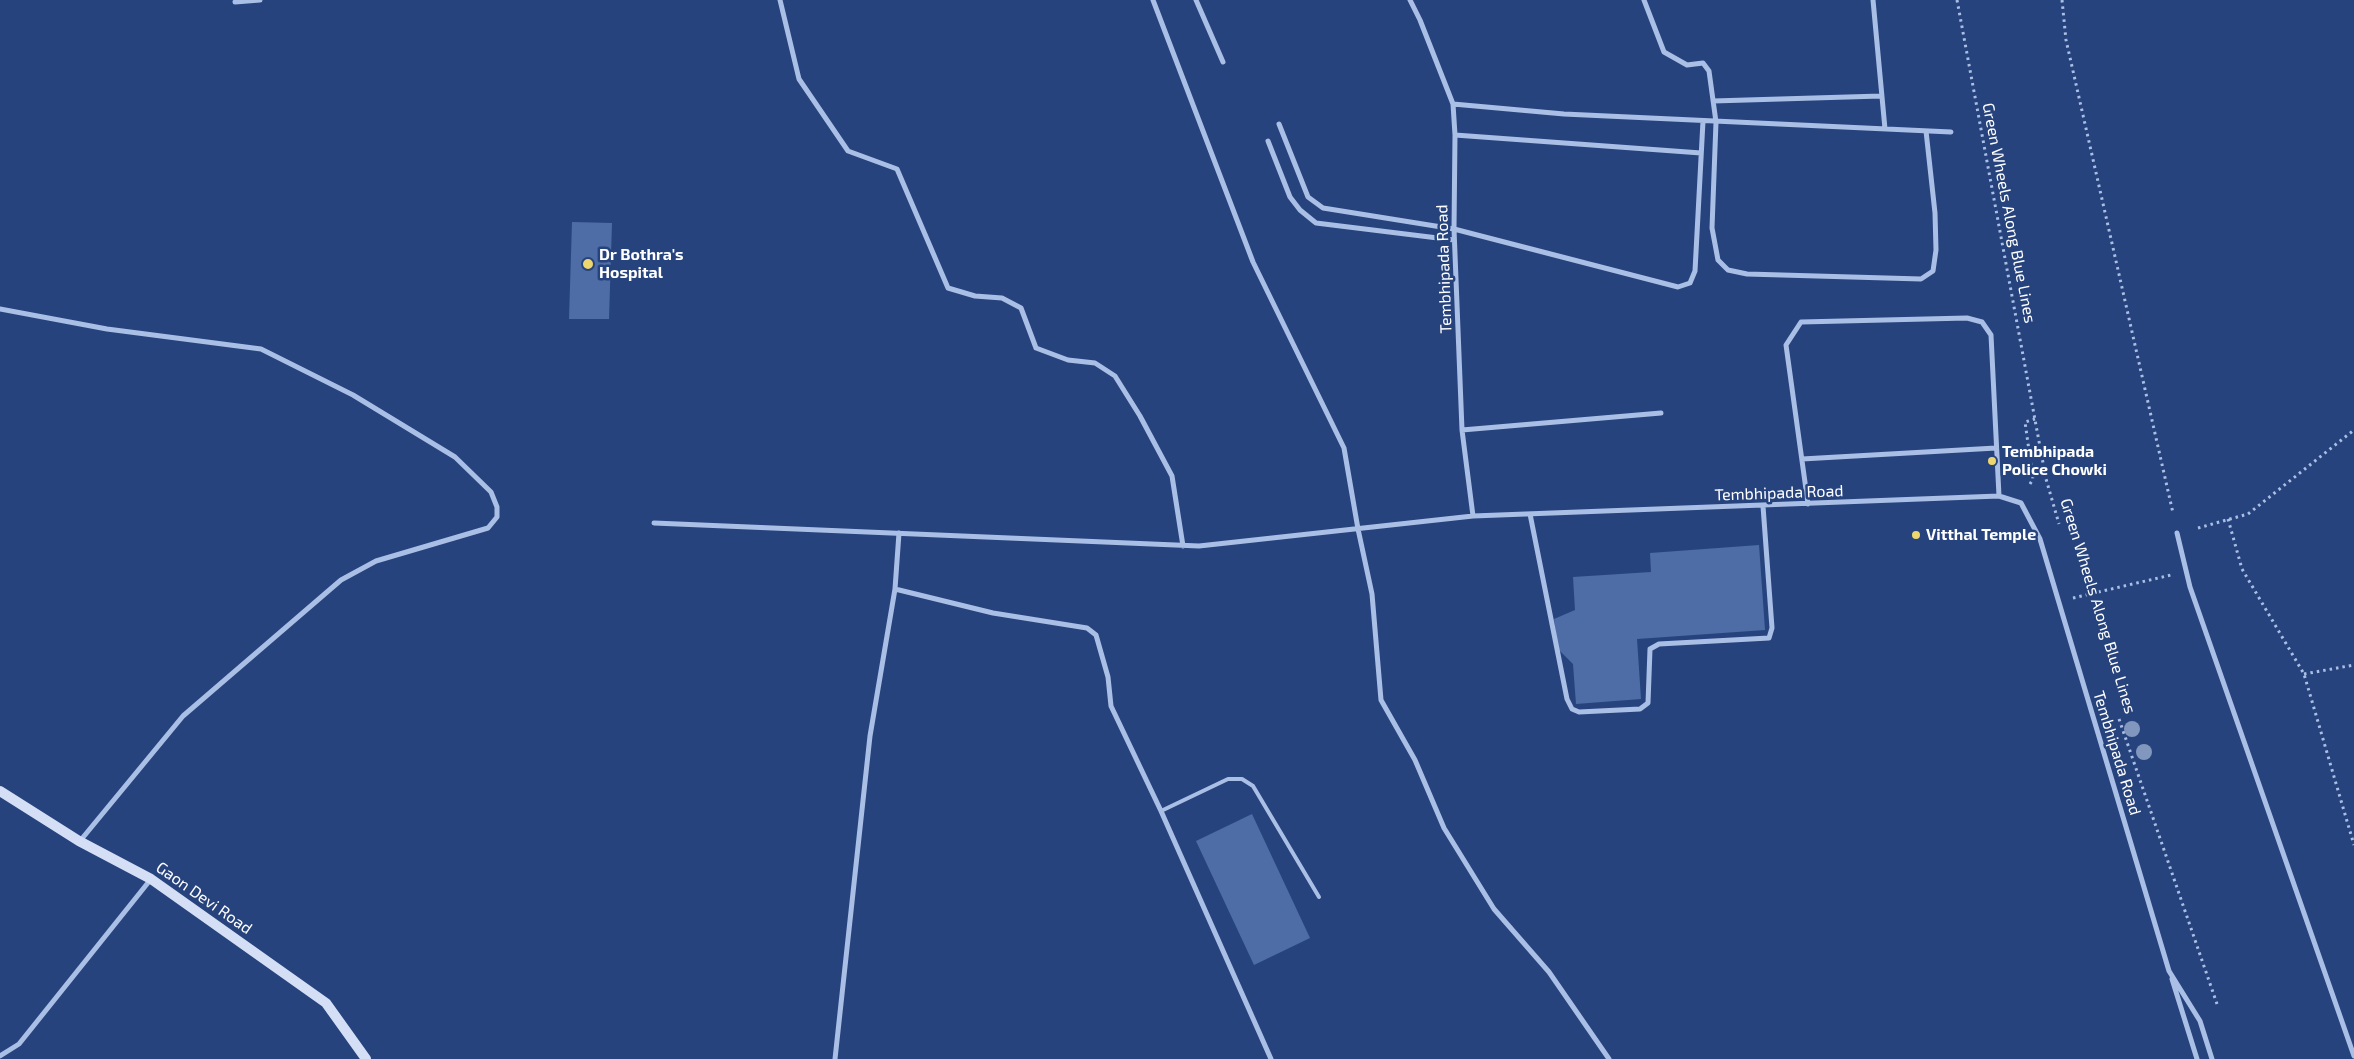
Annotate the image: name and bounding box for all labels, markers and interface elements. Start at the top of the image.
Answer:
street label: Green Wheels Along Blue Lines [1978,101,2040,325]
street label: Tembhipada Road [1432,204,1456,334]
place label: Dr Bothra's Hospital [599,245,684,283]
marker: Dr Bothra's Hospital [581,257,595,271]
place label: Tembhipada Police Chowki [2002,442,2107,480]
marker: Tembhipada Police Chowki [1986,455,1998,467]
street label: Tembhipada Road [1714,481,1844,505]
street label: Green Wheels Along Blue Lines [2056,496,2140,716]
place label: Vitthal Temple [1926,525,2036,545]
marker: Vitthal Temple [1910,529,1922,541]
street label: Tembhipada Road [2089,689,2145,817]
street label: Gaon Devi Road [152,858,256,938]

